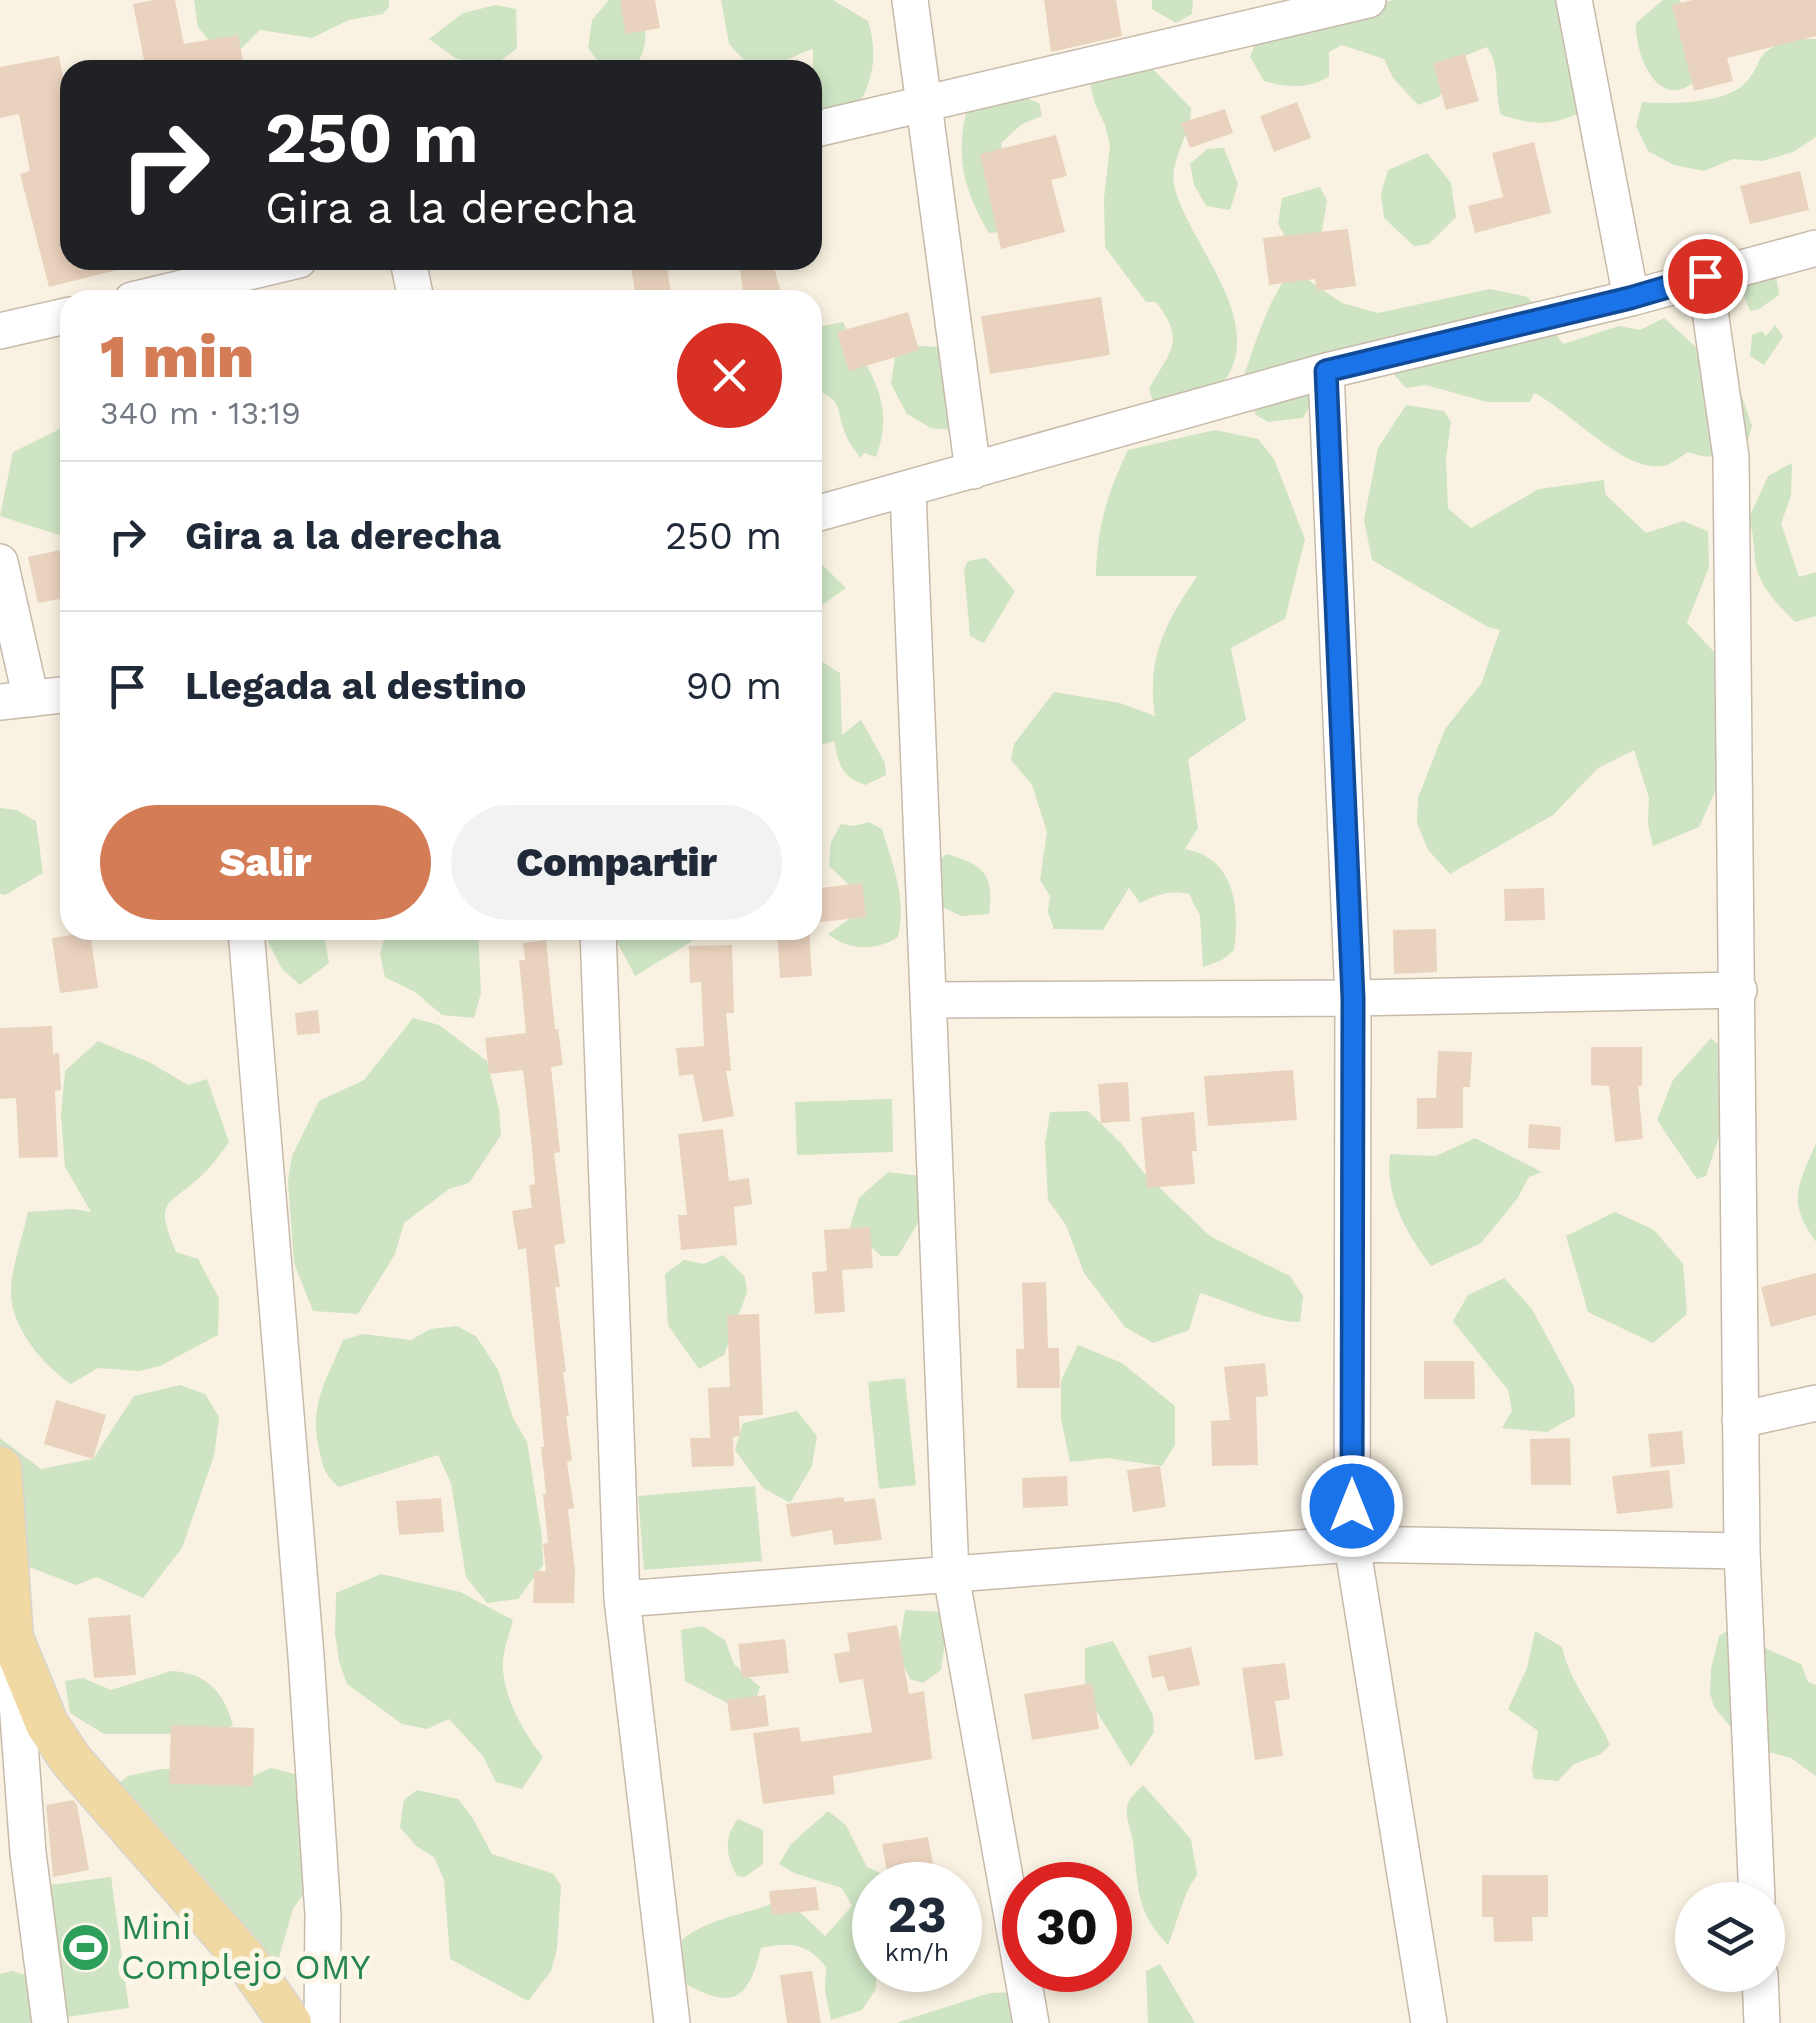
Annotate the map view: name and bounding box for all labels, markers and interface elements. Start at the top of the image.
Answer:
text: 250 m [265,97,479,179]
icon: right [100,100,230,230]
text: Gira a la derecha [265,181,637,234]
pin [1663,234,1748,319]
icon: arrive [1678,249,1733,304]
text: 1 min [100,321,254,392]
button: close [677,323,782,428]
text: 340 m · 13:19 [100,394,301,432]
icon: right [100,509,155,564]
text: Gira a la derecha [185,514,501,558]
text: 250 m [665,514,782,558]
icon: arrive [100,659,155,714]
text: Llegada al destino [185,664,527,708]
text: 90 m [686,664,782,708]
button: Salir [100,805,431,920]
button: Compartir [451,805,782,920]
position arrow [1300,1454,1404,1558]
speed limit sign: 30 [1002,1862,1132,1992]
map controls [1675,1882,1785,1992]
button: layers [1675,1882,1785,1992]
text: 23 [887,1885,947,1944]
place label: Mini Complejo OMY [121,1906,371,1988]
sports icon: Mini Complejo OMY [60,1921,112,1973]
text: km/h [885,1938,949,1967]

